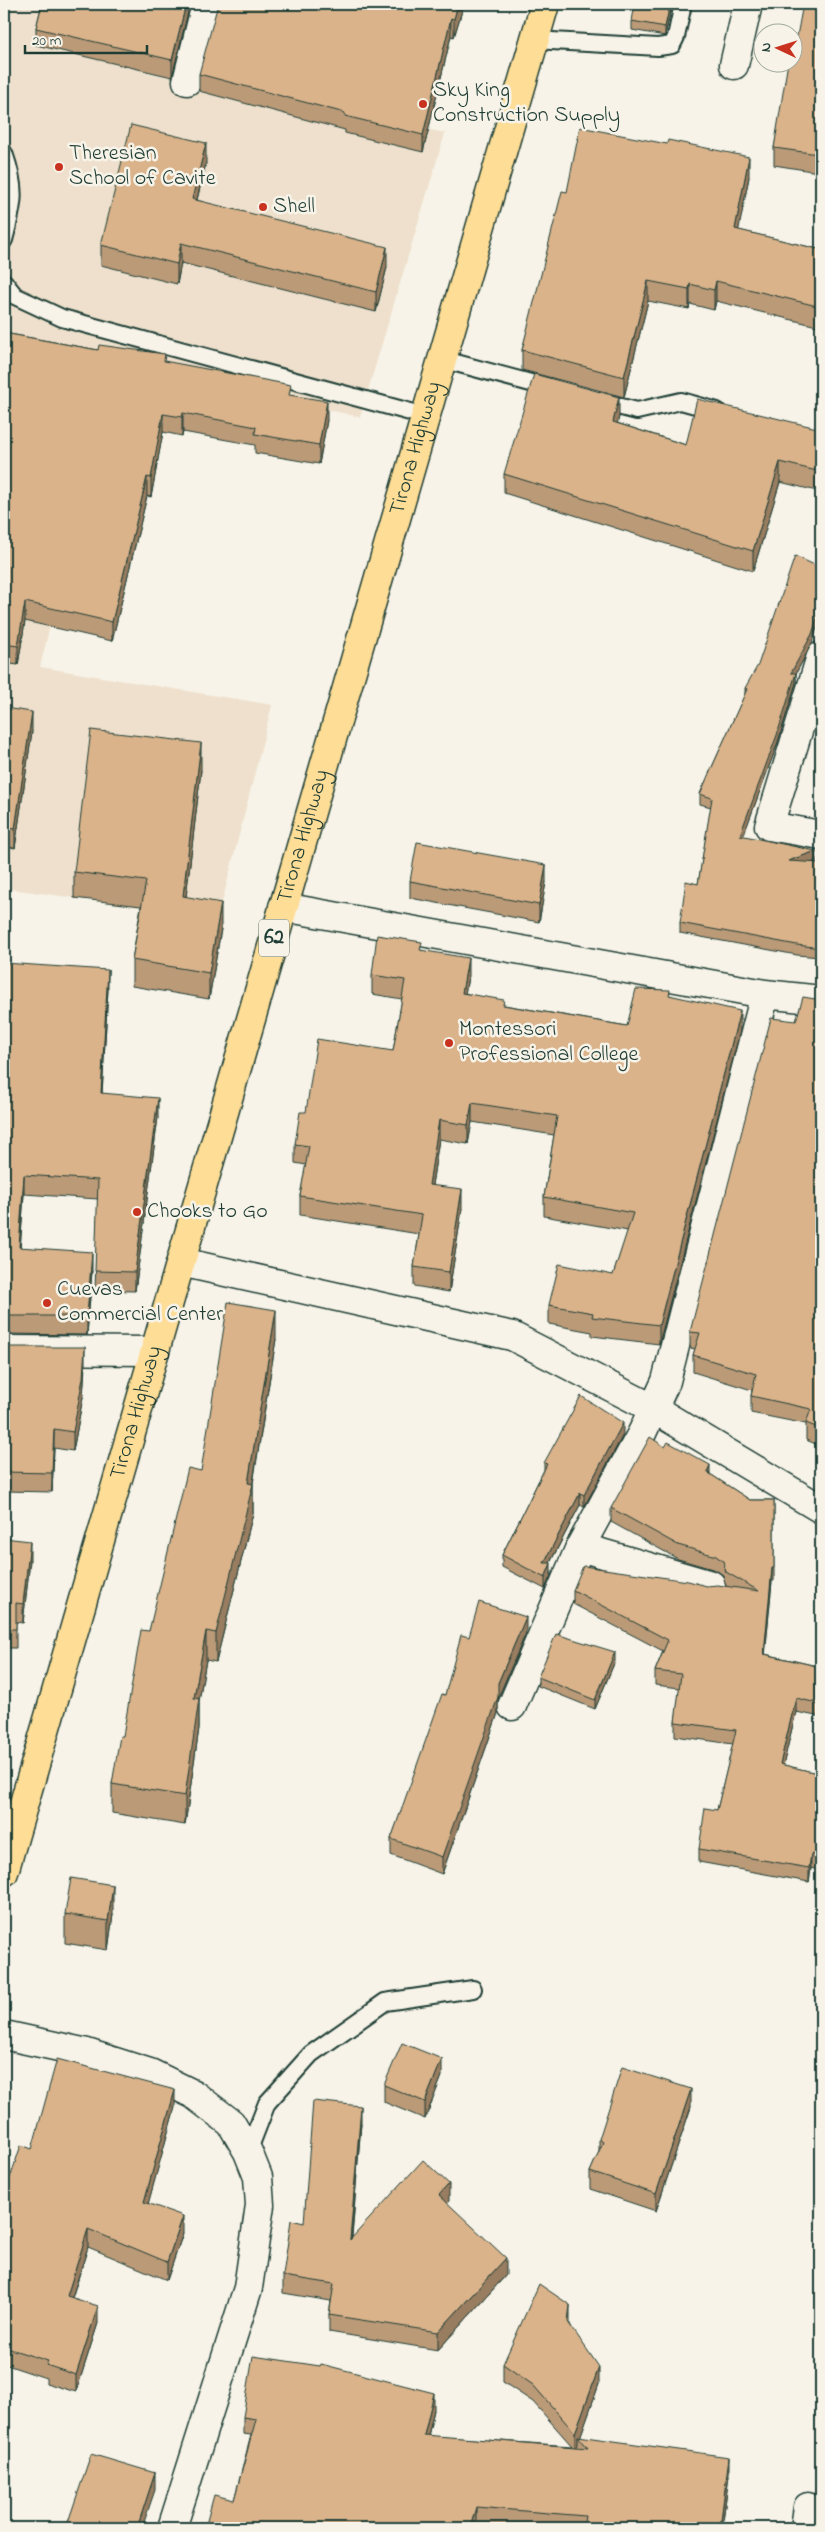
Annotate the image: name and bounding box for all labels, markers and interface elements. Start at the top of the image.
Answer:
scale bar [25,22,148,54]
north arrow [752,22,802,72]
text: 20 m [32,30,62,52]
text: N [756,42,777,53]
place label: Sky King Construction Supply [433,75,620,133]
marker: Sky King Construction Supply [417,98,429,110]
place label: Theresian School of Cavite [69,138,216,195]
marker: Theresian School of Cavite [53,161,65,173]
place label: Shell [273,191,315,223]
marker: Shell [257,201,269,213]
street label: Tirona Highway [382,378,452,519]
street label: Tirona Highway [269,766,339,907]
road number: 62 [259,920,289,956]
place label: Montessori Professional College [459,1014,638,1072]
marker: Montessori Professional College [443,1037,455,1049]
place label: Chooks to Go [147,1196,268,1228]
marker: Chooks to Go [131,1206,143,1218]
place label: Cuevas Commercial Center [57,1274,223,1331]
marker: Cuevas Commercial Center [41,1297,53,1309]
street label: Tirona Highway [102,1342,172,1484]

